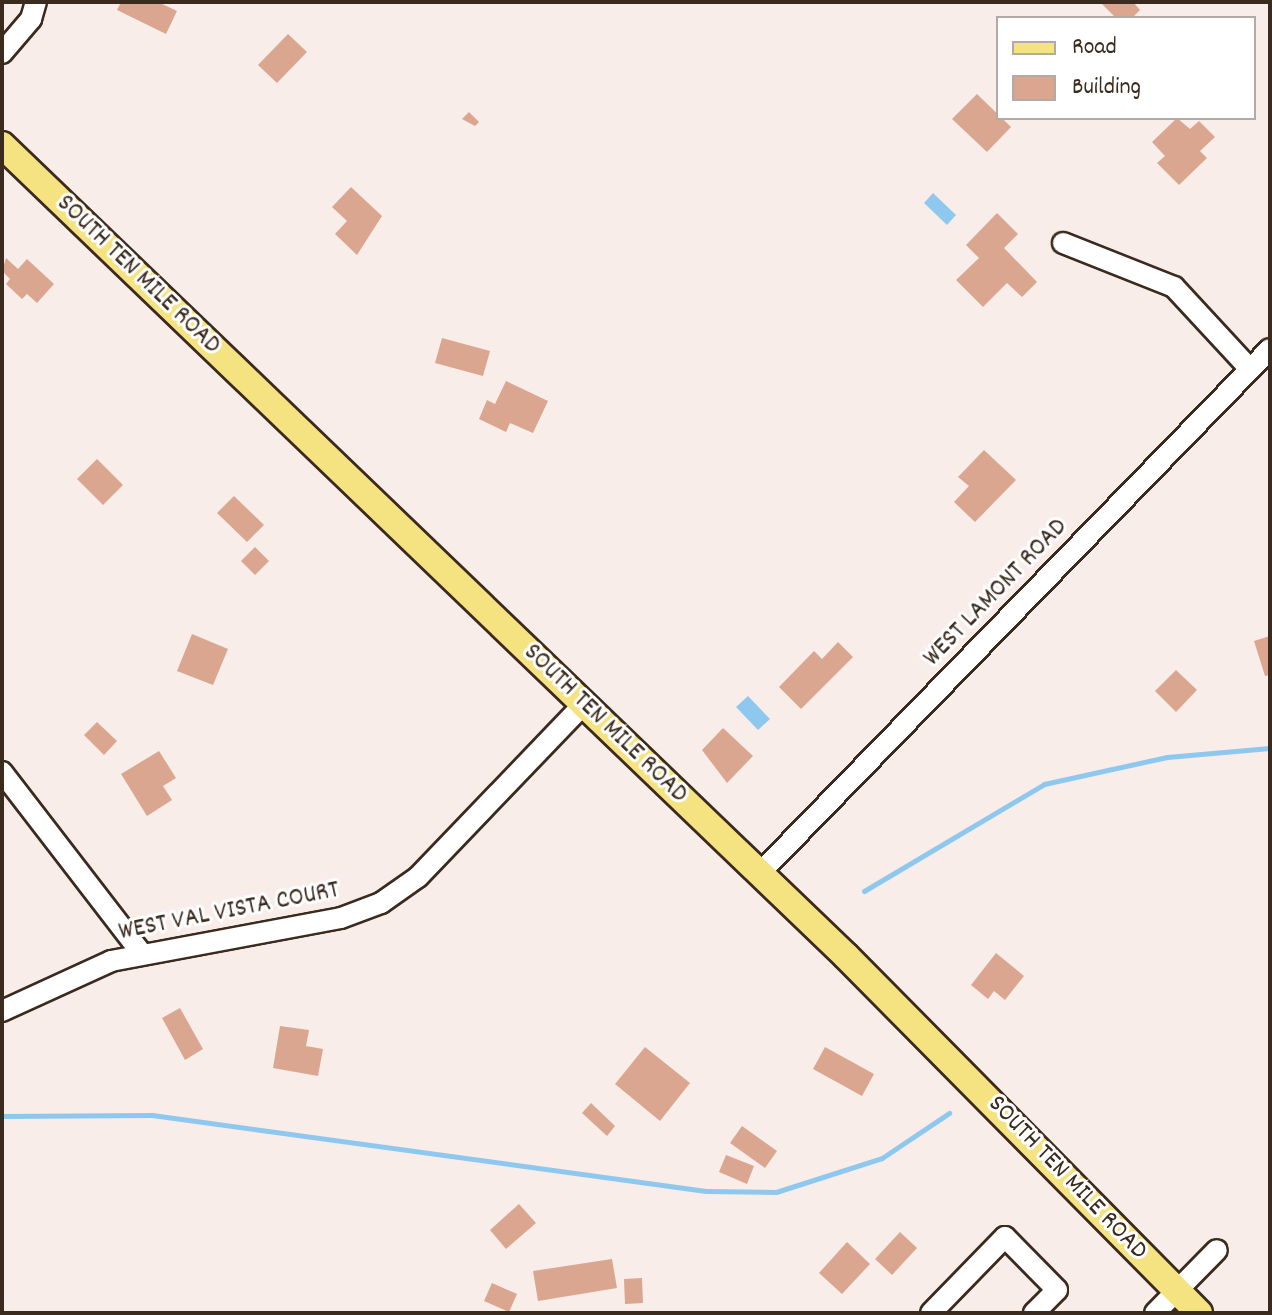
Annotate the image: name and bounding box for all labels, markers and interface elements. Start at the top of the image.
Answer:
legend [996,16,1256,120]
text: Road [1072,31,1117,65]
text: Building [1072,71,1141,105]
street label: SOUTH TEN MILE ROAD [49,189,227,361]
street label: WEST LAMONT ROAD [917,512,1075,674]
street label: SOUTH TEN MILE ROAD [516,638,694,810]
street label: WEST VAL VISTA COURT [116,875,342,949]
street label: SOUTH TEN MILE ROAD [981,1089,1153,1267]

